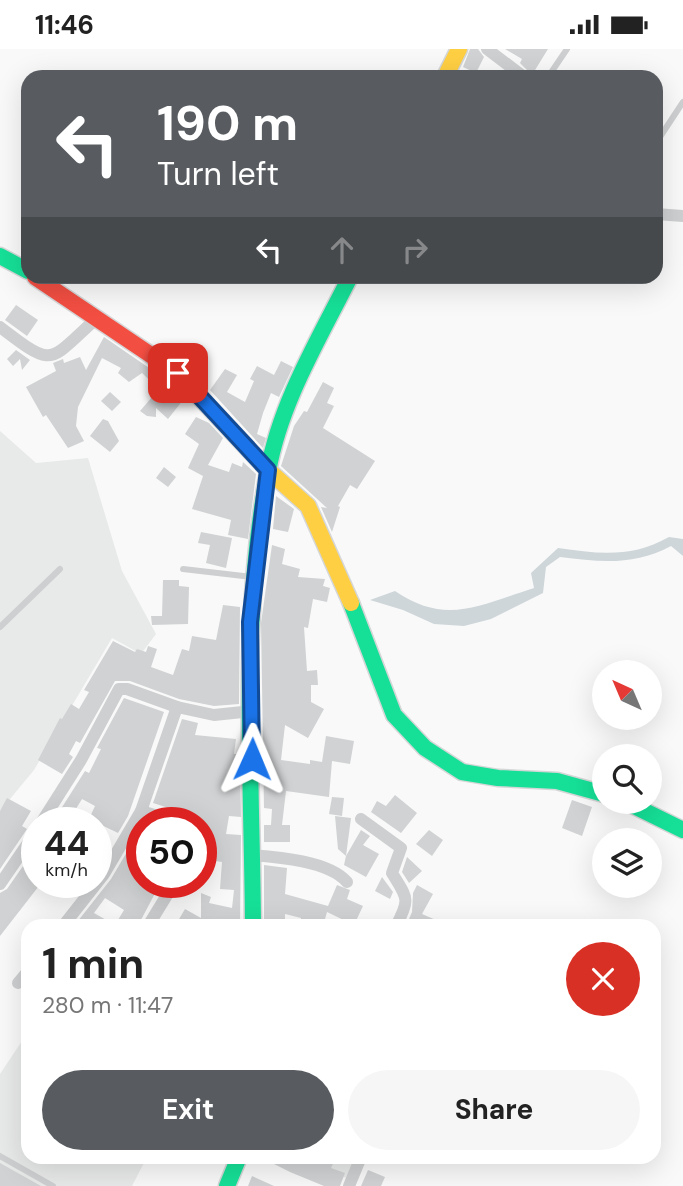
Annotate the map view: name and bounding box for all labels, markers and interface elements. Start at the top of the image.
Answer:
text: 11:46 [35,8,94,42]
text: 190 m [157,91,298,155]
icon: left [42,98,133,189]
text: Turn left [157,153,279,195]
icon: left [250,231,288,269]
icon: ahead [323,231,361,269]
icon: right [396,231,434,269]
pin [148,343,208,403]
icon: arrive [159,354,197,392]
north arrow [592,660,662,730]
map controls [592,660,662,898]
position arrow [215,722,289,796]
button: search [592,744,662,814]
speed limit sign: 50 [126,807,217,898]
text: 44 [44,820,89,866]
button: layers [592,828,662,898]
text: km/h [45,858,88,882]
text: 1 min [42,936,144,991]
button: close [566,942,640,1016]
text: 280 m · 11:47 [42,990,173,1020]
button: Exit [42,1070,334,1150]
button: Share [348,1070,640,1150]

